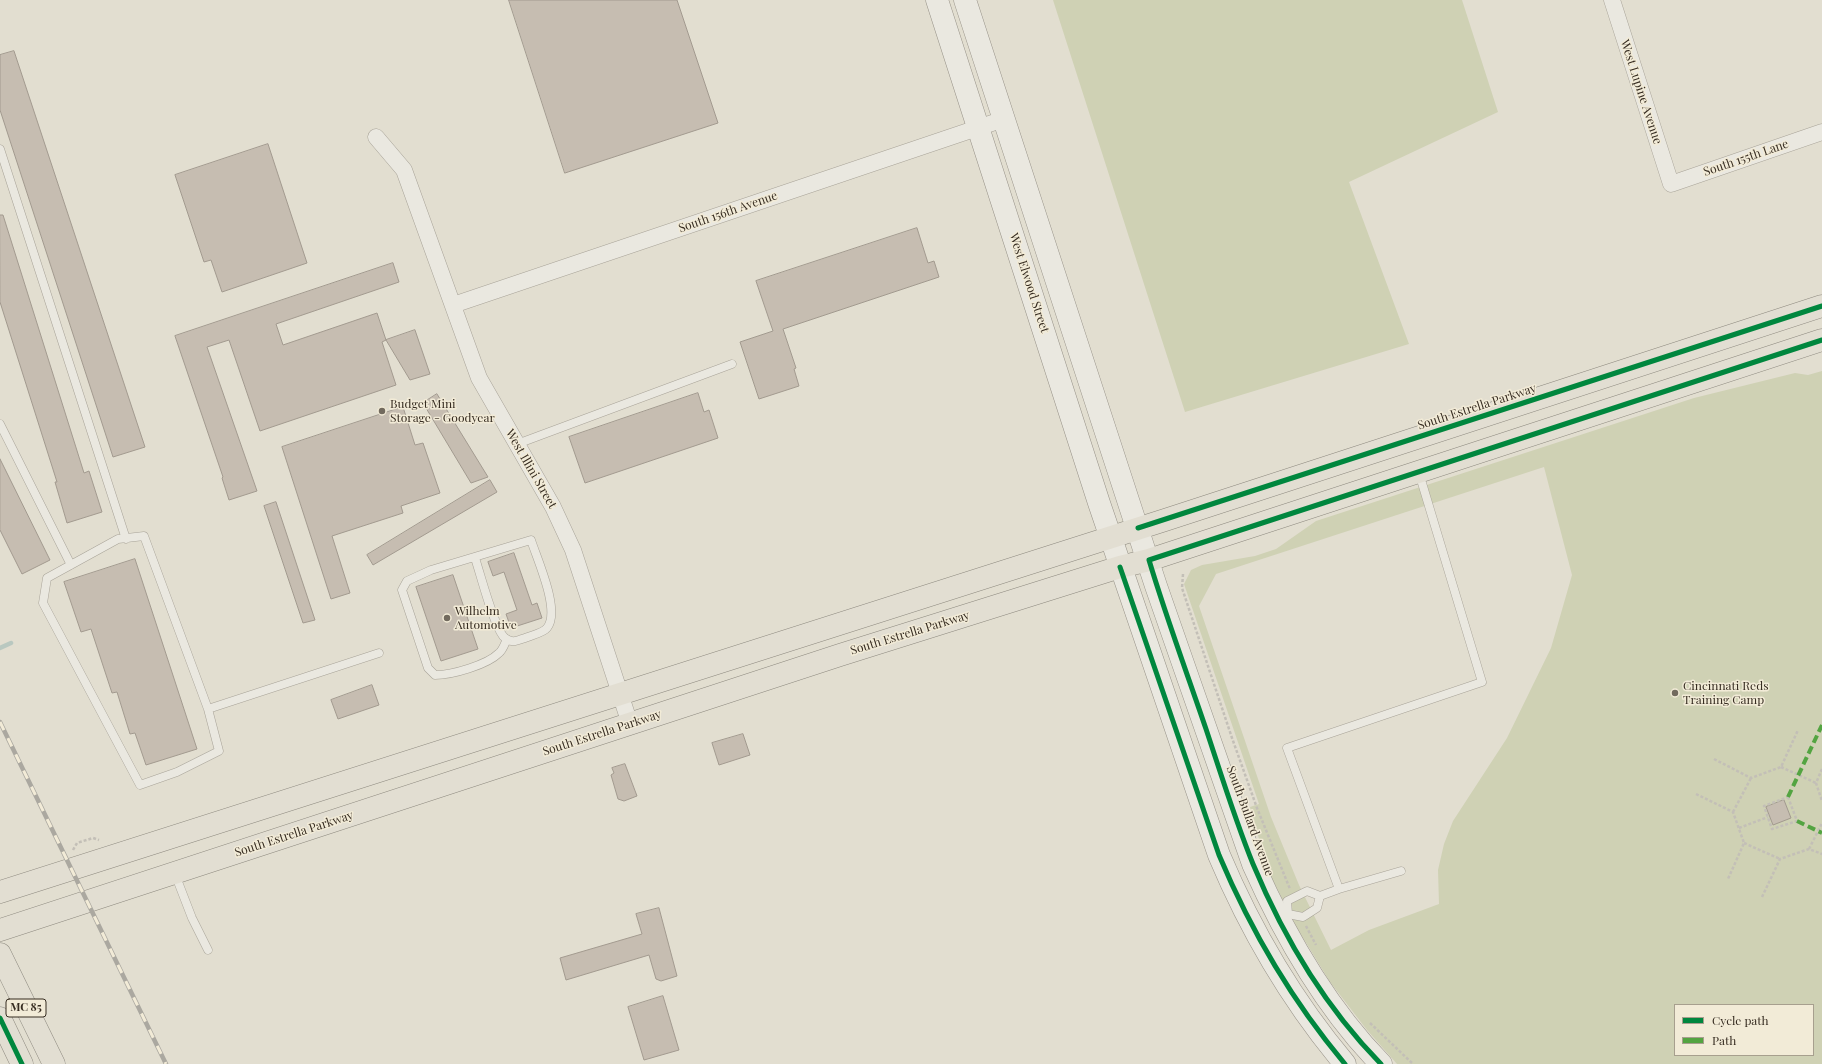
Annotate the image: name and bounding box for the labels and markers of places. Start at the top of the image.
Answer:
place label: Budget Mini Storage - Goodyear [390,397,495,425]
marker: Budget Mini Storage - Goodyear [377,406,387,416]
place label: Wilhelm Automotive [455,604,517,632]
marker: Wilhelm Automotive [442,613,452,623]
place label: Cincinnati Reds Training Camp [1683,679,1769,707]
marker: Cincinnati Reds Training Camp [1670,688,1680,698]

